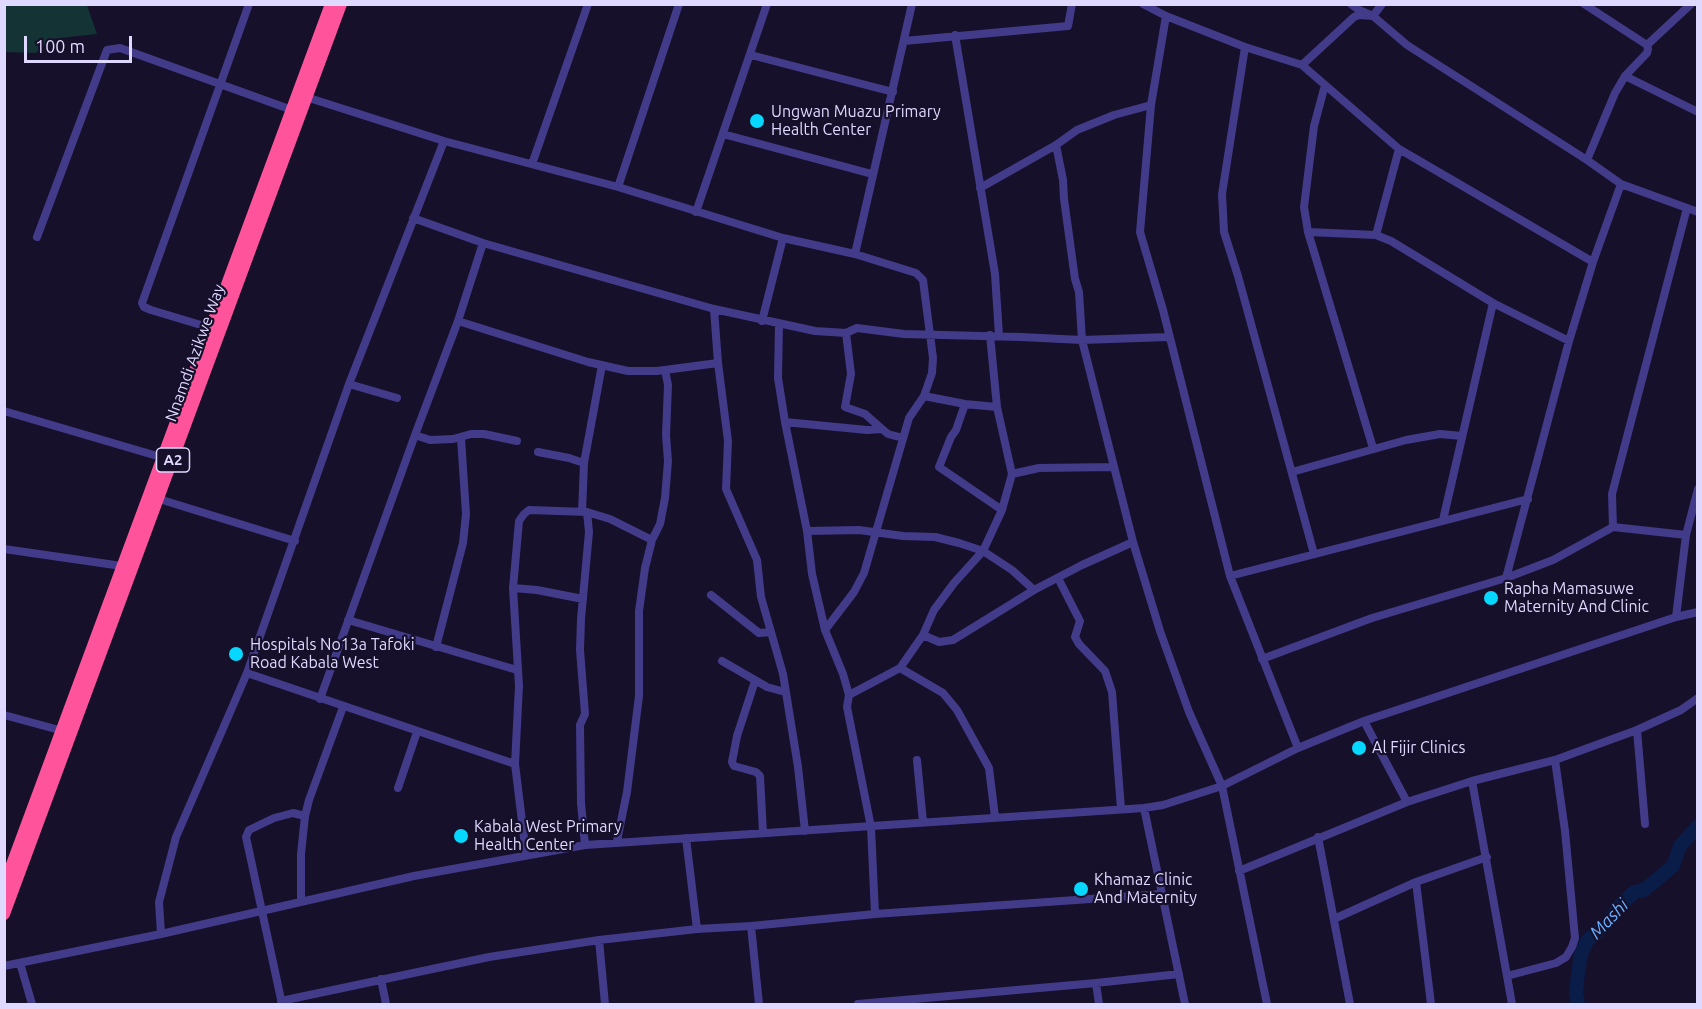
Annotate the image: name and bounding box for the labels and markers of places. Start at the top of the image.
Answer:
place label: Ungwan Muazu Primary Health Center [771,102,941,140]
marker: Ungwan Muazu Primary Health Center [748,112,766,130]
place label: Rapha Mamasuwe Maternity And Clinic [1504,579,1649,617]
marker: Rapha Mamasuwe Maternity And Clinic [1482,589,1500,607]
place label: Hospitals No13a Tafoki Road Kabala West [250,635,415,673]
marker: Hospitals No13a Tafoki Road Kabala West [227,645,245,663]
place label: Al Fijir Clinics [1372,738,1465,758]
marker: Al Fijir Clinics [1350,739,1368,757]
place label: Kabala West Primary Health Center [474,817,622,855]
marker: Kabala West Primary Health Center [452,827,470,845]
place label: Khamaz Clinic And Maternity [1094,870,1197,908]
marker: Khamaz Clinic And Maternity [1072,880,1090,898]

